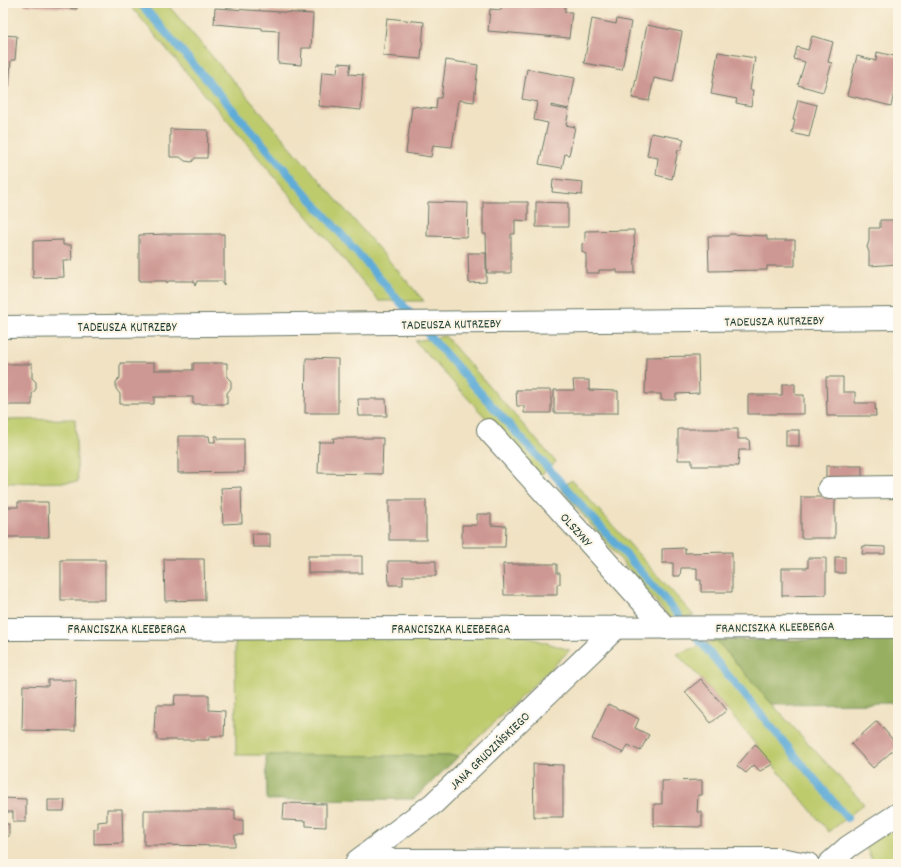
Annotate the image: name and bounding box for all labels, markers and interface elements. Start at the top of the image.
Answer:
street label: TADEUSZA KUTRZEBY [724,312,825,333]
street label: TADEUSZA KUTRZEBY [401,315,502,336]
street label: TADEUSZA KUTRZEBY [77,319,178,338]
street label: OLSZYNY [555,509,596,553]
street label: FRANCISZKA KLEEBERGA [715,618,835,639]
street label: FRANCISZKA KLEEBERGA [68,621,186,640]
street label: FRANCISZKA KLEEBERGA [392,621,510,640]
street label: JANA GRUDZIŃSKIEGO [446,708,535,795]

